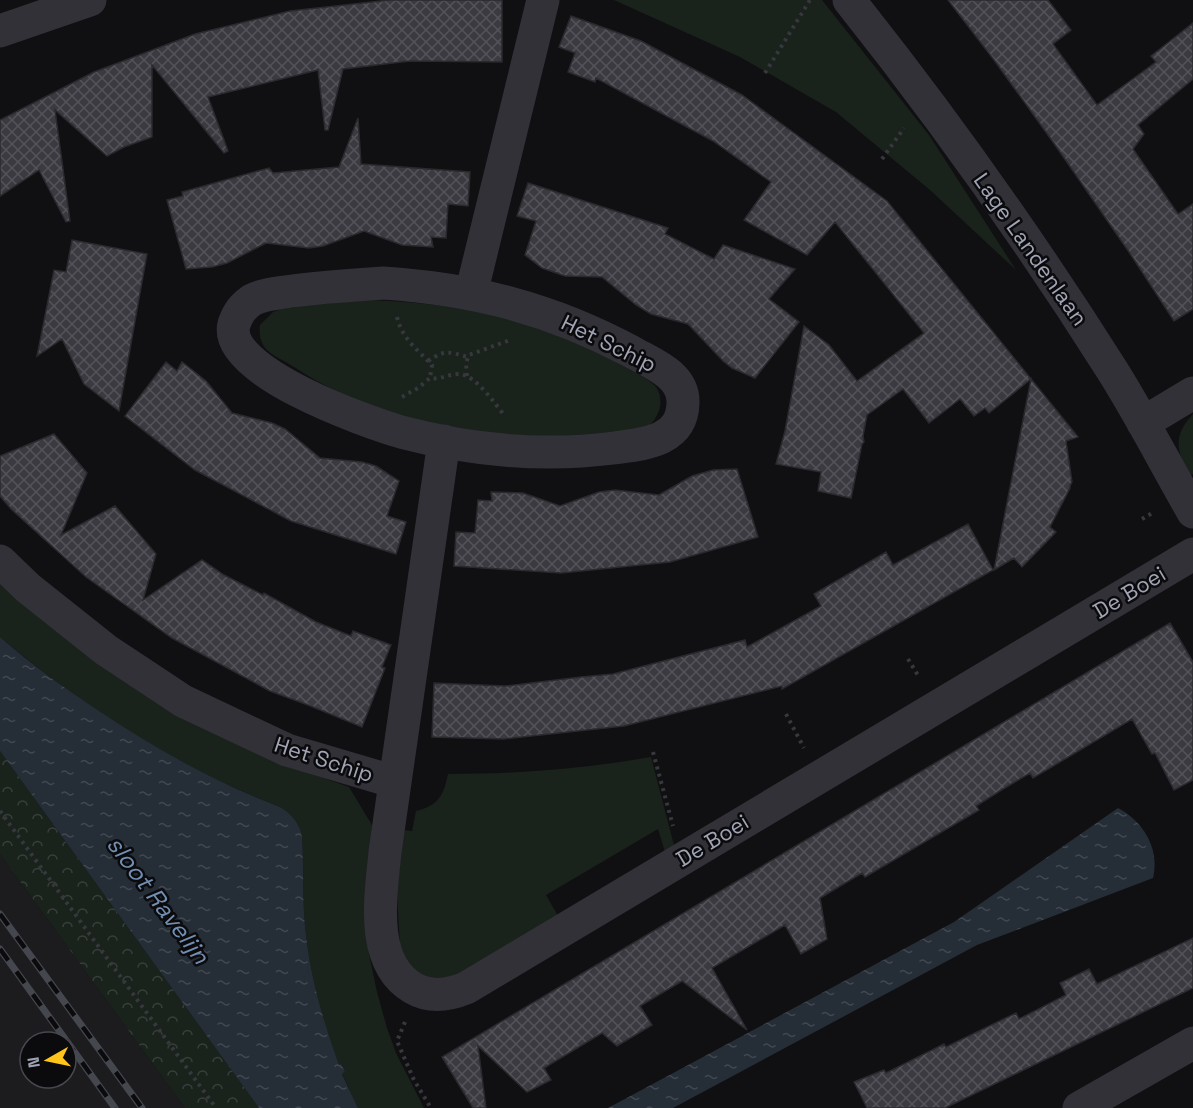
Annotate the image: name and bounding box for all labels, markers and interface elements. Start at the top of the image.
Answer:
street label: Lage Landenlaan [968,167,1094,331]
street label: Het Schip [557,308,661,378]
street label: De Boei [1088,559,1170,625]
street label: Het Schip [271,730,377,788]
street label: De Boei [671,807,753,873]
water label: sloot Ravelijn [100,830,217,971]
north arrow [18,1030,78,1090]
text: N [22,1055,45,1069]

